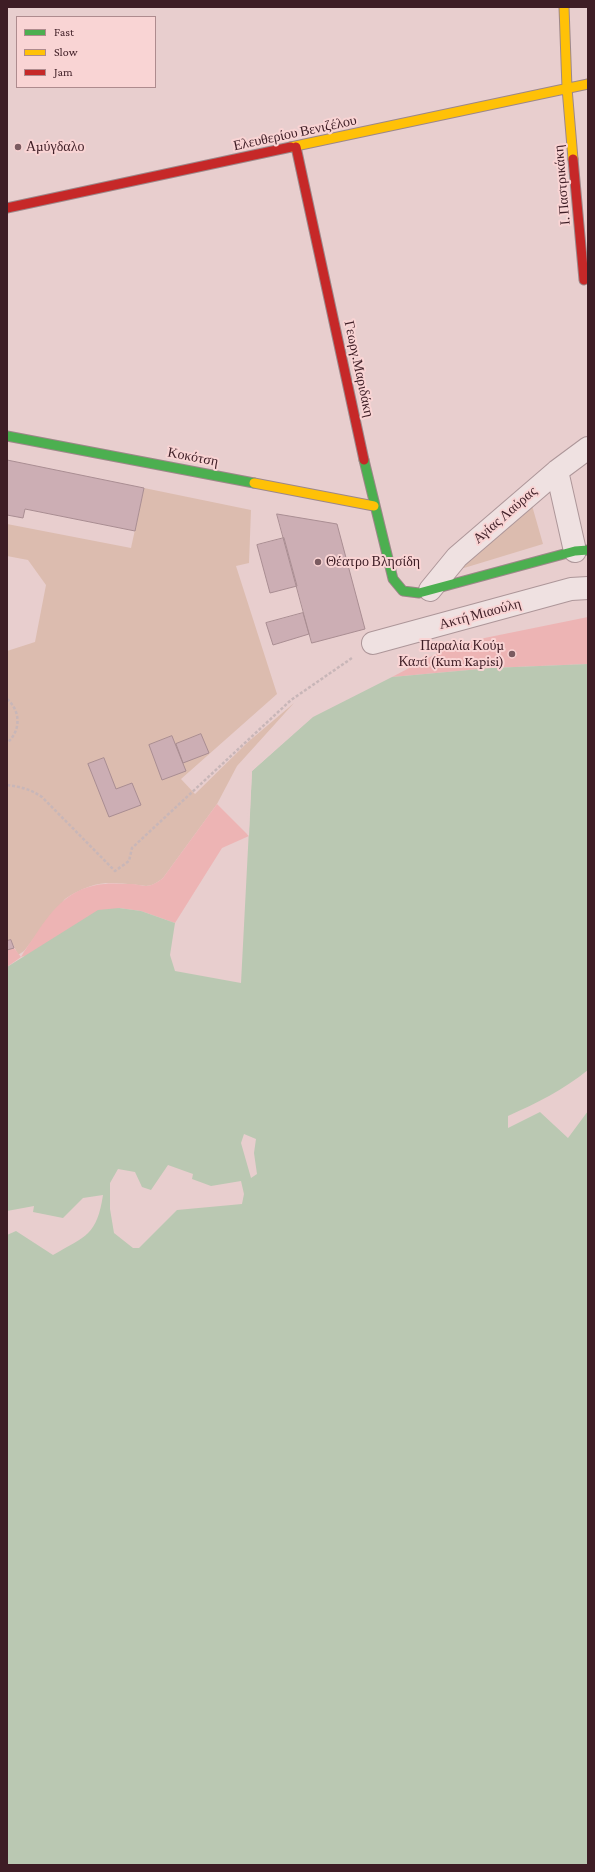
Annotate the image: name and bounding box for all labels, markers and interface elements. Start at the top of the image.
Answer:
legend [16,16,156,88]
text: Fast [54,25,74,39]
text: Slow [54,45,78,59]
text: Jam [54,65,73,79]
street label: Ελευθερίου Βενιζέλου [232,112,358,154]
place label: Αμύγδαλο [26,139,84,155]
marker: Αμύγδαλο [13,142,23,152]
street label: Ι. Παστρικάκη [550,144,574,226]
street label: Γεωργ.Μαριδάκη [341,319,377,419]
street label: Κοκότση [166,444,220,470]
street label: Αγίας Λαύρας [470,483,540,547]
place label: Θέατρο Βλησίδη [326,554,420,570]
marker: Θέατρο Βλησίδη [313,557,323,567]
street label: Ακτή Μιαούλη [437,595,523,633]
place label: Παραλία Κούμ Καπί (Kum Kapisi) [398,638,504,670]
marker: Παραλία Κούμ Καπί (Kum Kapisi) [507,649,517,659]

